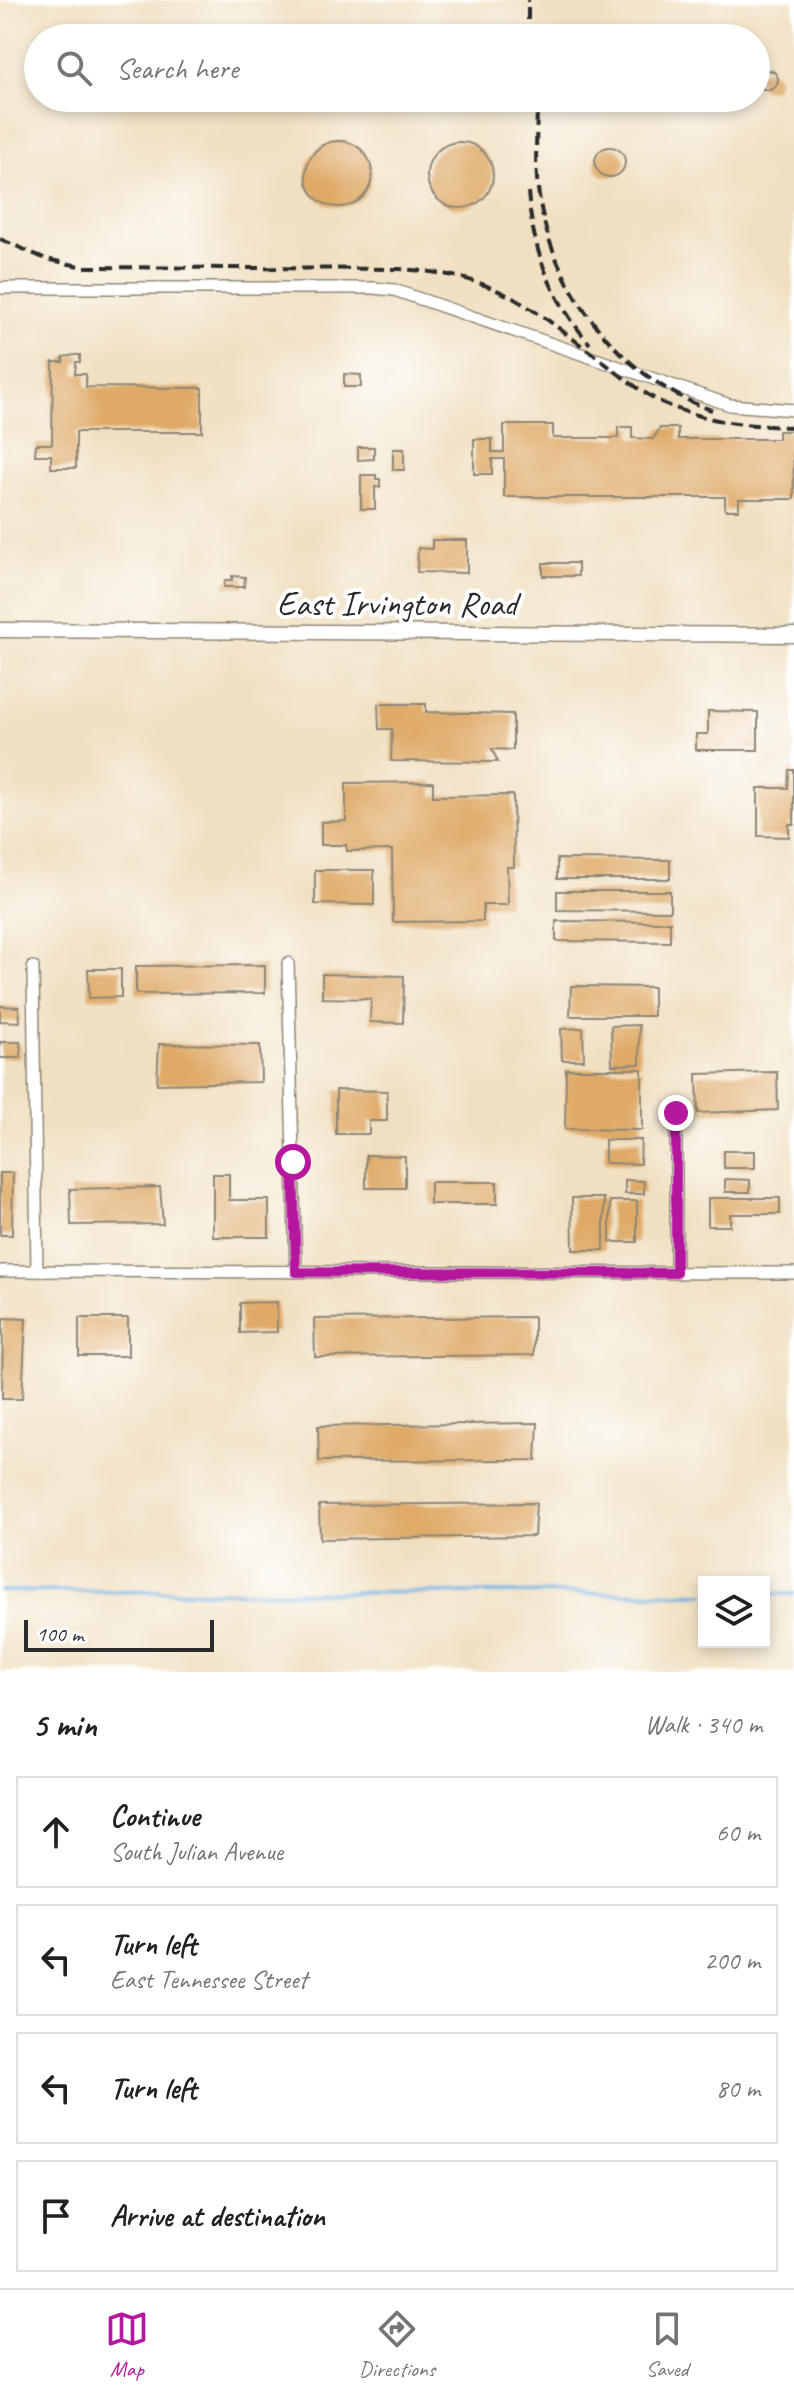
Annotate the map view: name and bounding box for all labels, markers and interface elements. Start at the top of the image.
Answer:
search box [24,24,770,112]
icon: search [52,46,96,90]
text: Search here [116,49,238,87]
street label: East Irvington Road [277,582,522,625]
route end [658,1095,694,1131]
route start [275,1144,311,1180]
map controls [698,1576,770,1648]
button: layers [698,1576,770,1648]
scale bar [24,1616,214,1652]
text: 100 m [36,1620,83,1648]
text: 5 min [32,1703,97,1746]
text: Walk · 340 m [645,1708,762,1741]
text: Continue [110,1797,200,1835]
icon: ahead [34,1810,78,1854]
text: 60 m [716,1816,760,1849]
text: South Julian Avenue [110,1835,283,1868]
text: Turn left [110,1925,197,1963]
icon: left [34,1938,78,1982]
text: 200 m [704,1944,760,1977]
text: East Tennessee Street [110,1963,307,1996]
icon: left [34,2066,78,2110]
text: Turn left [110,2069,197,2107]
text: 80 m [716,2072,760,2105]
icon: arrive [34,2194,78,2238]
text: Arrive at destination [110,2197,325,2235]
tab: Map [105,2307,149,2383]
tab: Directions [359,2307,435,2383]
tab: Saved [645,2307,689,2383]

